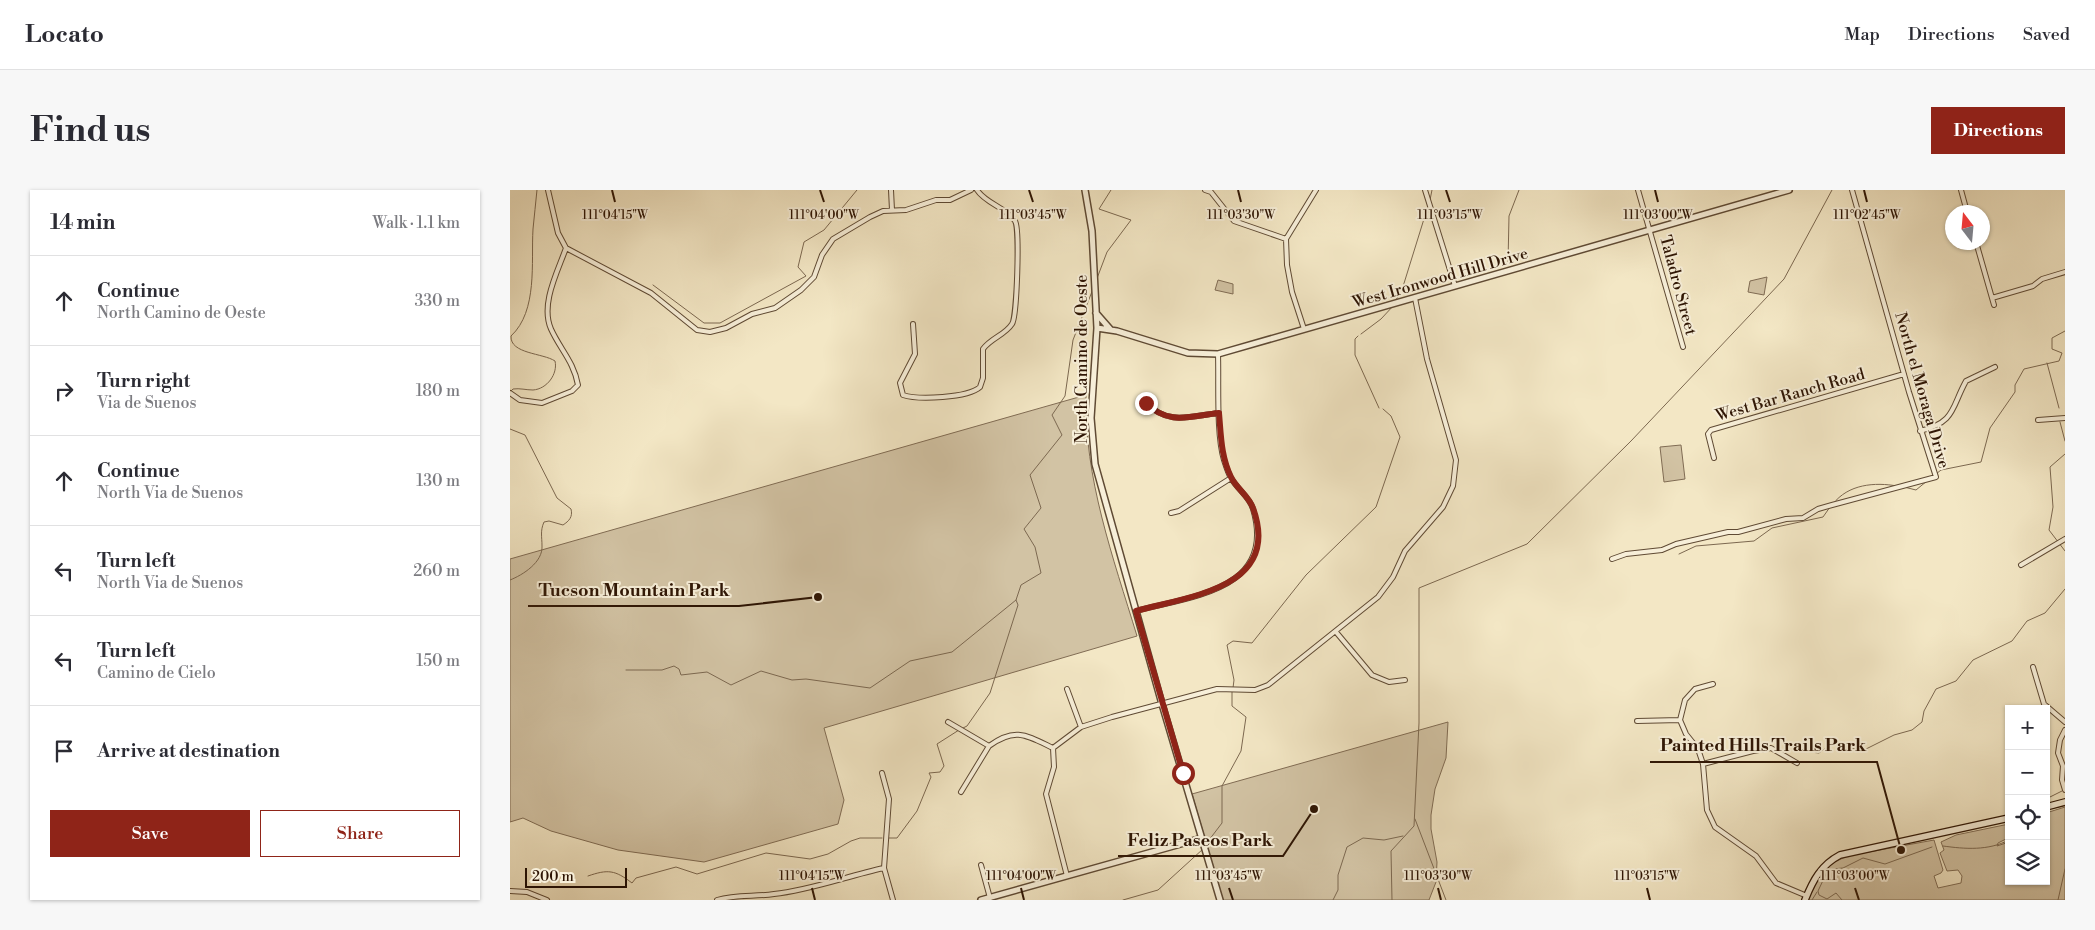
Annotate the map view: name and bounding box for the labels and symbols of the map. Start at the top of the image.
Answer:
north arrow [1945,205,1990,250]
text: 111°04'15"W [582,208,649,223]
text: 111°04'00"W [789,208,860,223]
text: 111°03'45"W [999,208,1068,223]
text: 111°03'30"W [1207,208,1276,223]
text: 111°03'15"W [1417,208,1484,223]
text: 111°03'00"W [1623,208,1694,223]
text: 111°02'45"W [1833,208,1902,223]
street label: Taladro Street [1655,233,1701,338]
street label: West Ironwood Hill Drive [1349,243,1530,313]
street label: North Camino de Oeste [1072,275,1092,443]
street label: North el Moraga Drive [1890,310,1954,471]
street label: West Bar Ranch Road [1712,364,1867,426]
route end [1135,392,1158,415]
callout: Tucson Mountain Park [528,573,739,606]
text: Tucson Mountain Park [538,579,730,602]
callout: Painted Hills Trails Park [1650,729,1877,762]
text: Painted Hills Trails Park [1660,734,1867,757]
route start [1172,762,1195,785]
callout: Feliz Paseos Park [1118,823,1283,856]
text: Feliz Paseos Park [1127,829,1274,852]
scale bar [525,865,628,888]
text: 111°04'15"W [779,869,846,884]
text: 111°04'00"W [986,869,1057,884]
text: 111°03'45"W [1195,869,1264,884]
text: 111°03'30"W [1404,869,1473,884]
text: 111°03'15"W [1614,869,1681,884]
text: 111°03'00"W [1820,869,1891,884]

